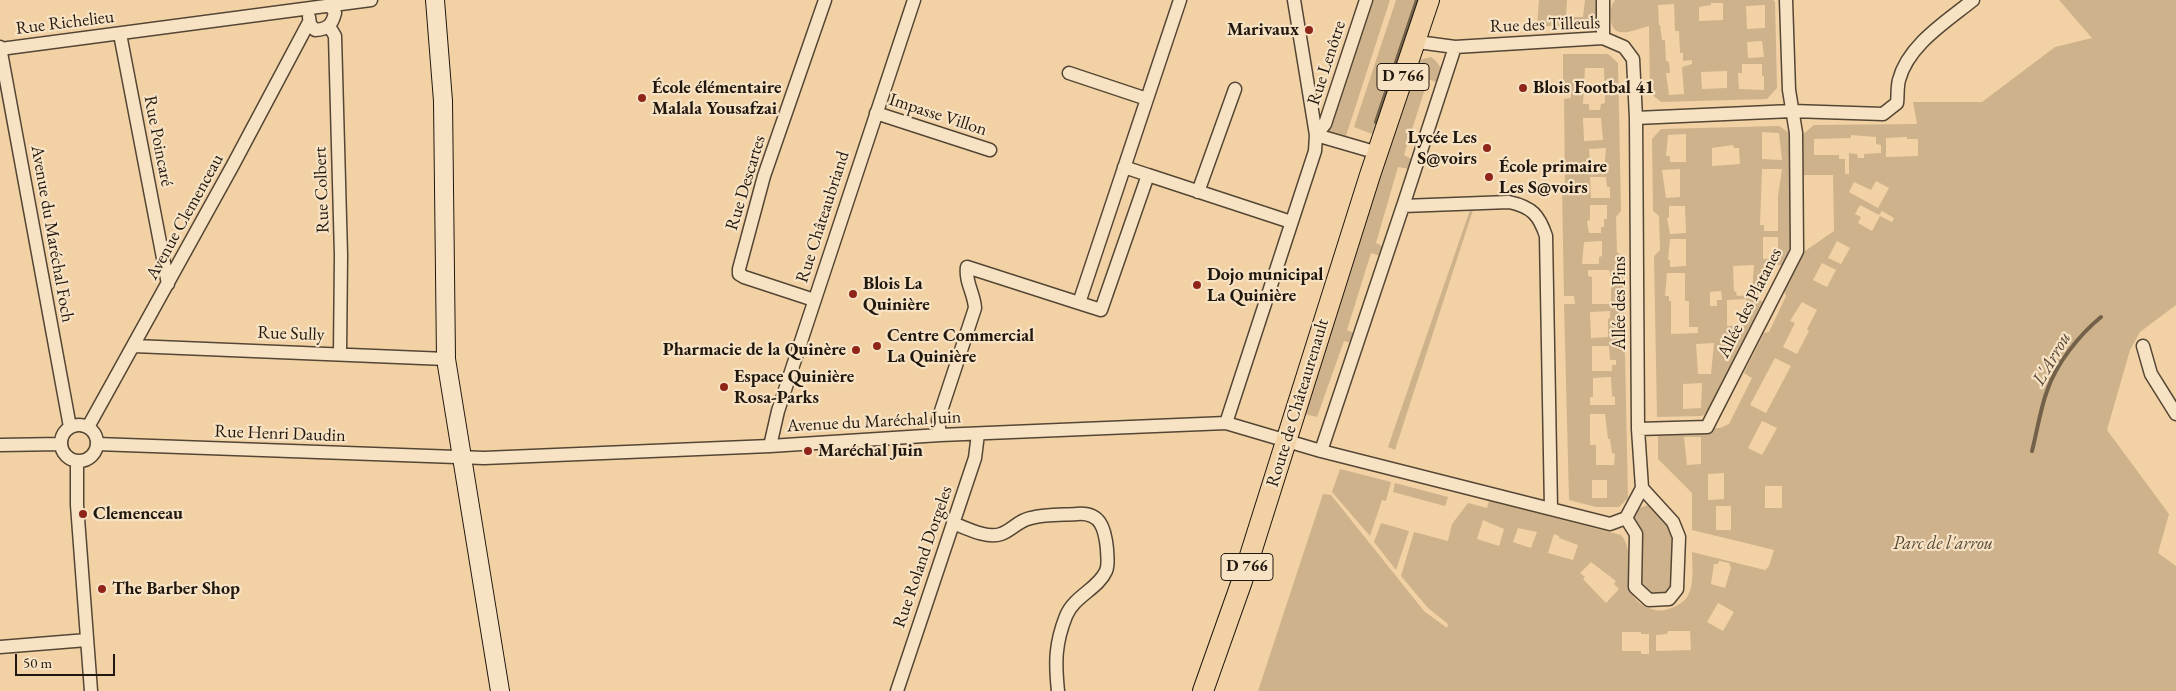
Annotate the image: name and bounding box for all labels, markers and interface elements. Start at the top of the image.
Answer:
street label: Rue Richelieu [15,6,115,40]
street label: Rue des Tilleuls [1490,12,1600,38]
street label: Rue Lenôtre [1303,18,1351,108]
place label: Marivaux [1227,19,1299,41]
marker: Marivaux [1303,24,1315,36]
road number: D 766 [1377,64,1429,90]
place label: École élémentaire Malala Yousafzai [652,77,781,120]
place label: Blois Footbal 41 [1533,77,1654,99]
marker: Blois Footbal 41 [1517,82,1529,94]
street label: Impasse Villon [886,89,990,141]
marker: École élémentaire Malala Yousafzai [636,92,648,104]
street label: Rue Poincaré [139,94,177,188]
place label: Lycée Les S@voirs [1408,127,1477,170]
street label: Rue Descartes [721,133,771,233]
marker: Lycée Les S@voirs [1481,142,1493,154]
street label: Avenue du Maréchal Foch [26,144,78,324]
street label: Rue Colbert [310,146,334,234]
street label: Rue Châteaubriand [792,149,854,285]
street label: Avenue Clemenceau [141,150,229,284]
place label: École primaire Les S@voirs [1499,156,1607,198]
marker: École primaire Les S@voirs [1483,171,1495,183]
street label: Allée des Platanes [1713,244,1787,362]
street label: Allée des Pins [1609,256,1631,350]
place label: Dojo municipal La Quinière [1207,264,1323,306]
place label: Blois La Quinière [863,273,930,316]
marker: Dojo municipal La Quinière [1191,279,1203,291]
marker: Blois La Quinière [847,288,859,300]
street label: Route de Châteaurenault [1262,316,1334,490]
street label: Rue Sully [257,322,325,346]
place label: Centre Commercial La Quinière [887,325,1034,368]
water label: L'Arrou [2028,328,2076,390]
place label: Pharmacie de la Quinère [663,339,846,361]
marker: Centre Commercial La Quinière [871,340,883,352]
marker: Pharmacie de la Quinère [850,344,862,356]
place label: Espace Quinière Rosa-Parks [734,366,854,408]
marker: Espace Quinière Rosa-Parks [718,381,730,393]
street label: Avenue du Maréchal Juin [786,407,962,437]
street label: Rue Henri Daudin [214,421,346,447]
place label: Maréchal Juin [818,440,923,462]
marker: Maréchal Juin [802,445,814,457]
street label: Rue Roland Dorgeles [889,483,957,631]
place label: Clemenceau [93,503,183,525]
marker: Clemenceau [77,508,89,520]
park label: Parc de l'arrou [1893,533,1993,555]
road number: D 766 [1221,554,1273,580]
place label: The Barber Shop [112,578,240,600]
marker: The Barber Shop [96,583,108,595]
scale bar [18,644,118,676]
text: 50 m [23,653,52,672]

